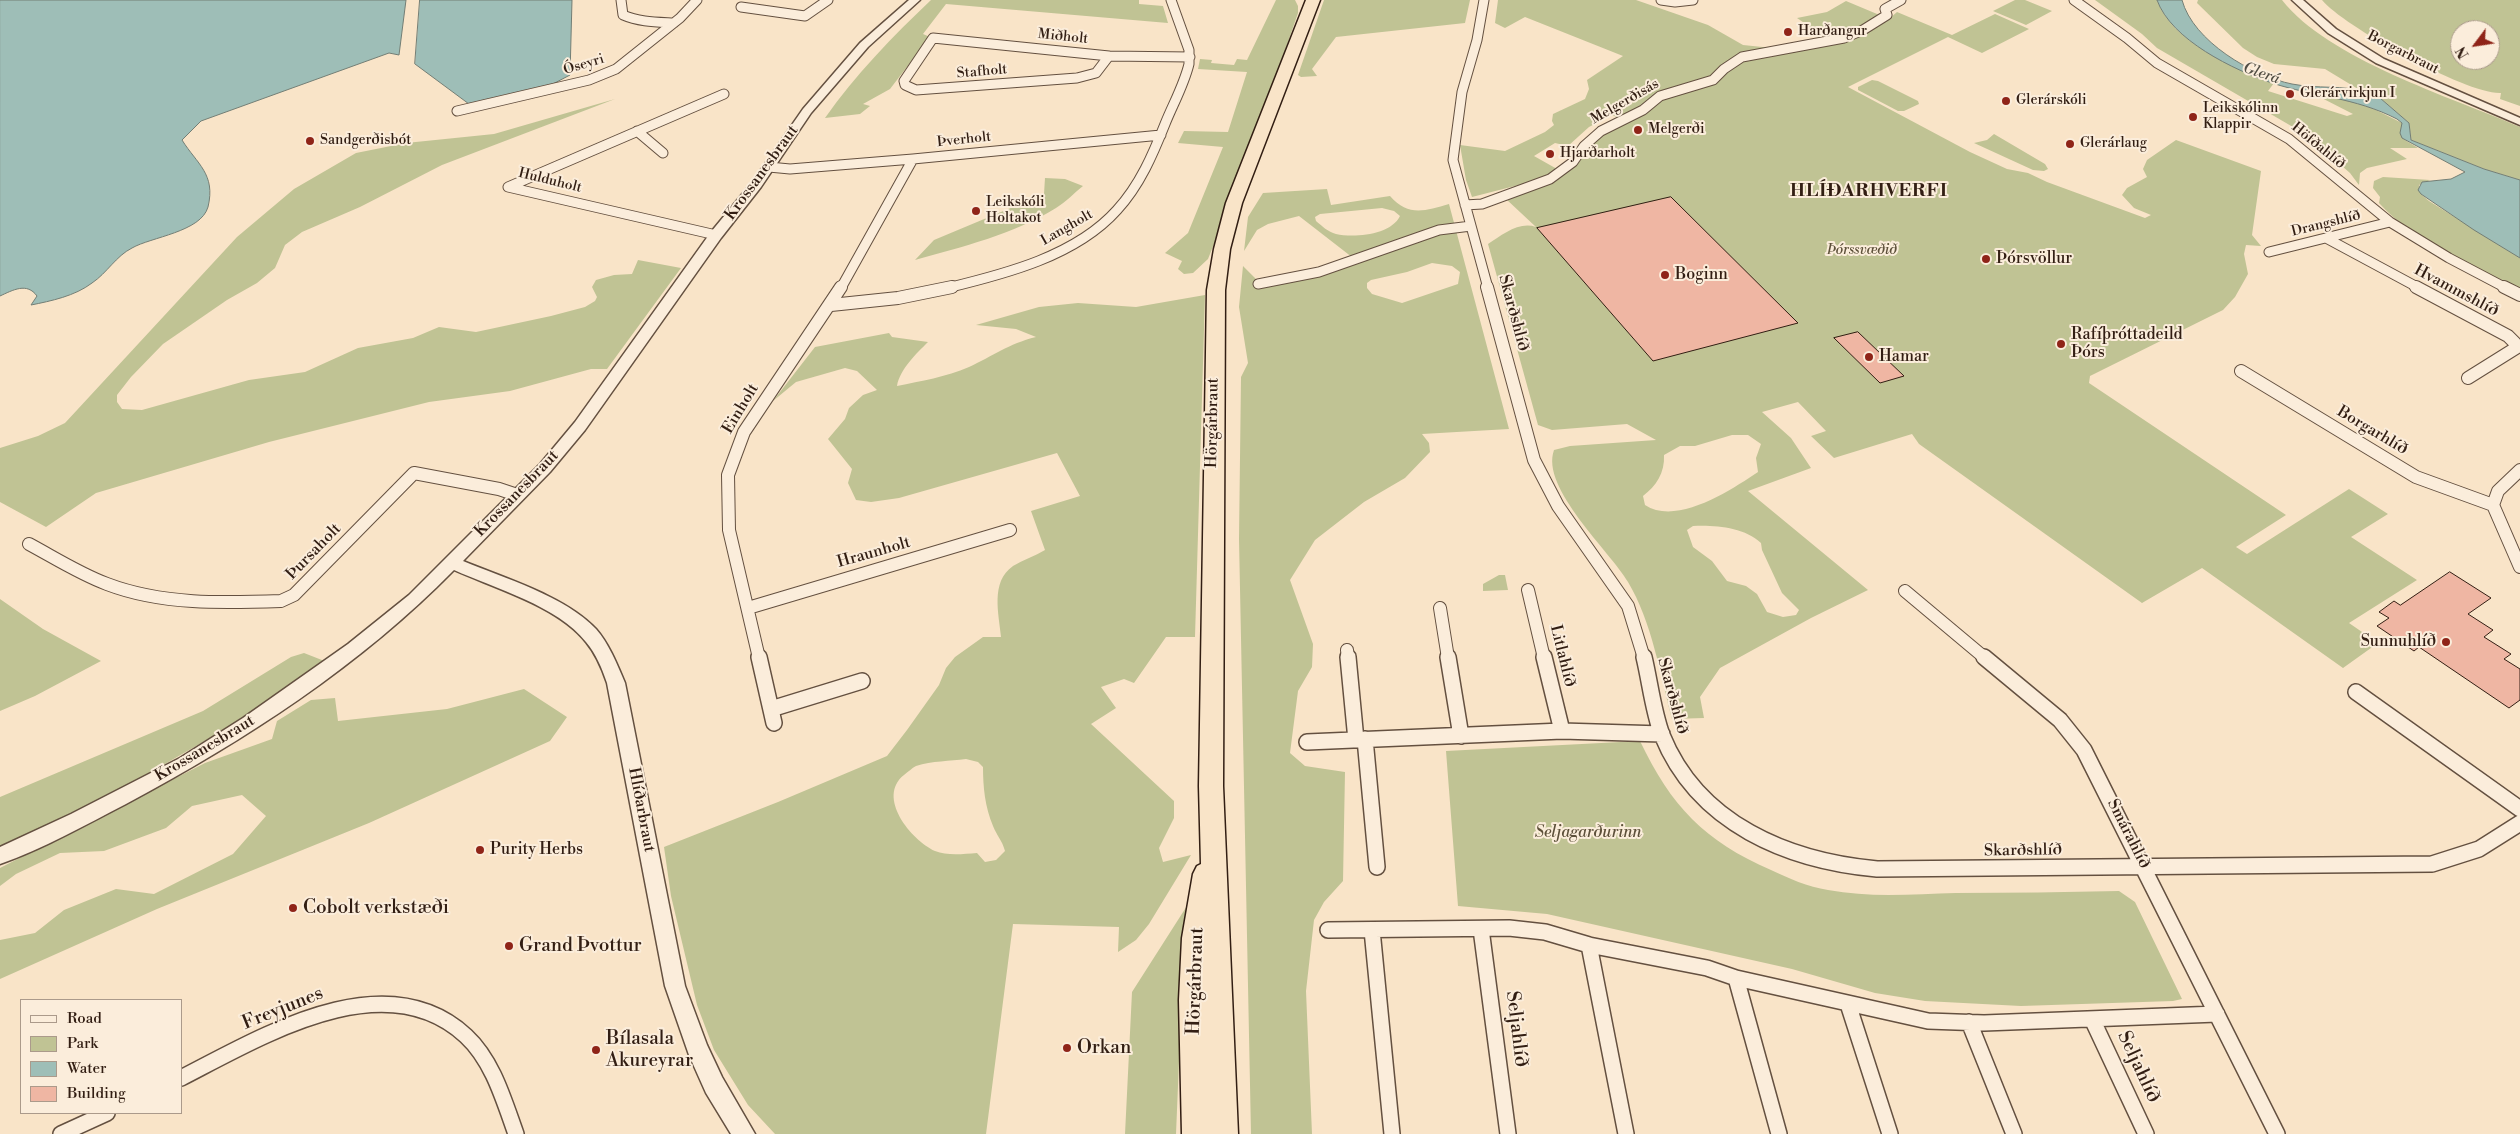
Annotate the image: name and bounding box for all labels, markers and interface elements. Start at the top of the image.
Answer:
north arrow [2450,20,2500,70]
place label: Harðangur [1798,24,1867,40]
street label: Miðholt [1037,26,1089,48]
marker: Harðangur [1782,26,1794,38]
street label: Borgarbraut [2364,28,2442,78]
text: N [2452,43,2474,62]
street label: Óseyri [562,51,606,79]
water label: Glerá [2240,59,2282,89]
street label: Stafholt [956,61,1008,83]
street label: Melgerðisás [1588,76,1662,128]
place label: Glerárvirkjun I [2300,86,2395,102]
marker: Glerárvirkjun I [2284,88,2296,100]
place label: Glerárskóli [2016,93,2087,109]
marker: Glerárskóli [2000,95,2012,107]
place label: Leikskólinn Klappir [2203,101,2278,134]
marker: Leikskólinn Klappir [2187,111,2199,123]
street label: Höfðahlíð [2288,119,2348,173]
street label: Krossanesbraut [721,122,803,224]
place label: Melgerði [1648,122,1705,138]
marker: Melgerði [1632,124,1644,136]
street label: Þverholt [936,129,992,151]
place label: Sandgerðisbót [320,133,411,149]
marker: Sandgerðisbót [304,135,316,147]
place label: Glerárlaug [2080,136,2147,152]
marker: Glerárlaug [2064,138,2076,150]
place label: Hjarðarholt [1560,146,1635,162]
marker: Hjarðarholt [1544,148,1556,160]
street label: Hulduholt [517,165,583,197]
district label: HLÍÐARHVERFI [1789,181,1949,203]
place label: Leikskóli Holtakot [986,195,1045,228]
marker: Leikskóli Holtakot [970,205,982,217]
street label: Langholt [1038,206,1096,250]
street label: Drangshlíð [2290,207,2362,241]
park label: Þórssvæðið [1827,243,1897,259]
place label: Þórsvöllur [1996,249,2072,269]
marker: Þórsvöllur [1980,253,1992,265]
street label: Hvammshlíð [2411,261,2501,321]
place label: Boginn [1675,265,1728,285]
marker: Boginn [1659,269,1671,281]
street label: Skarðshlíð [1494,273,1532,353]
place label: Rafíþróttadeild Þórs [2071,325,2183,363]
marker: Rafíþróttadeild Þórs [2055,338,2067,350]
place label: Hamar [1879,347,1929,367]
marker: Hamar [1863,351,1875,363]
street label: Hörgárbraut [1203,378,1223,468]
street label: Einholt [719,381,763,437]
street label: Borgarhlíð [2333,402,2411,460]
street label: Krossanesbraut [471,447,563,541]
street label: Þursaholt [282,520,346,584]
street label: Hraunholt [835,533,913,573]
street label: Litlahlíð [1545,623,1579,689]
place label: Sunnuhlíð [2361,632,2436,652]
marker: Sunnuhlíð [2440,636,2452,648]
street label: Skarðshlíð [1653,656,1691,736]
street label: Krossanesbraut [152,712,258,786]
street label: Hlíðarbraut [623,766,659,854]
street label: Smárahlíð [2102,796,2154,872]
park label: Seljagarðurinn [1535,823,1641,843]
place label: Purity Herbs [490,840,583,860]
street label: Skarðshlíð [1984,841,2062,861]
marker: Purity Herbs [474,844,486,856]
place label: Cobolt verkstæði [303,897,449,919]
marker: Cobolt verkstæði [287,902,299,914]
street label: Hörgárbraut [1183,927,1209,1035]
place label: Grand Þvottur [519,935,642,957]
marker: Grand Þvottur [503,940,515,952]
street label: Freyjunes [239,982,327,1036]
street label: Seljahlíð [1500,990,1532,1068]
legend [20,999,182,1114]
text: Road [67,1009,102,1028]
place label: Bílasala Akureyrar [606,1028,693,1072]
street label: Seljahlíð [2112,1028,2164,1106]
text: Park [67,1034,98,1053]
place label: Orkan [1077,1037,1131,1059]
marker: Orkan [1061,1042,1073,1054]
marker: Bílasala Akureyrar [590,1044,602,1056]
text: Water [67,1059,106,1078]
text: Building [67,1084,126,1103]

